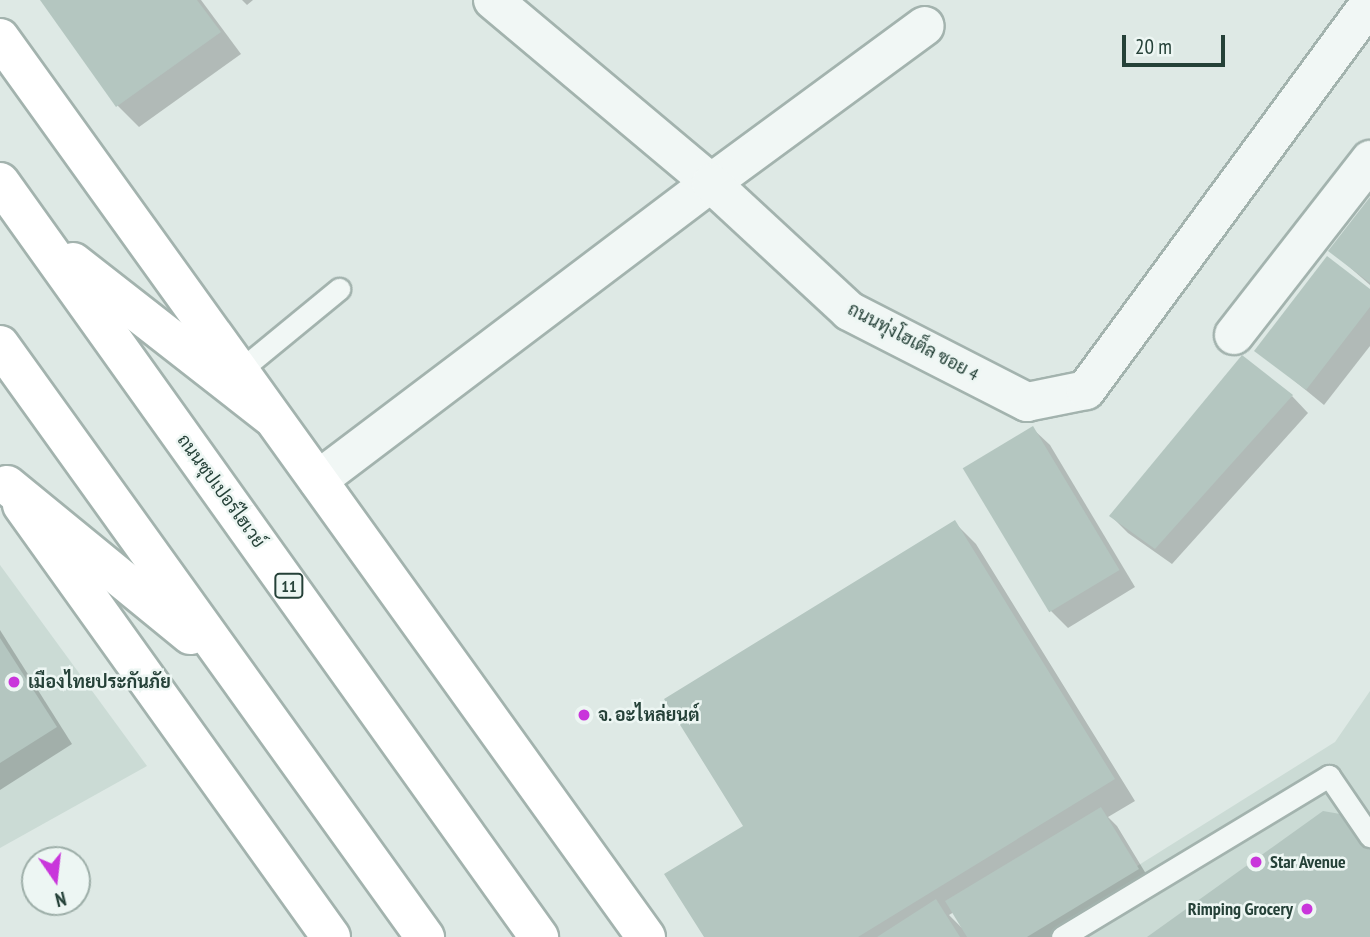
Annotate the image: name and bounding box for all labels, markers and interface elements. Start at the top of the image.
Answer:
scale bar [1125,21,1228,65]
text: 20 m [1135,33,1172,60]
street label: ถนนทุ่งโฮเต็ล ซอย 4 [844,298,982,386]
street label: ถนนซุปเปอร์ไฮเวย์ [173,430,269,552]
road number: 11 [273,573,305,598]
place label: เมืองไทยประกันภัย [28,671,171,693]
marker: เมืองไทยประกันภัย [6,674,22,690]
place label: จ. อะไหล่ยนต์ [598,704,701,726]
marker: จ. อะไหล่ยนต์ [576,707,592,723]
north arrow [21,846,91,916]
place label: Star Avenue [1270,851,1346,873]
marker: Star Avenue [1248,854,1264,870]
text: N [53,887,68,912]
place label: Rimping Grocery [1188,898,1293,920]
marker: Rimping Grocery [1299,901,1315,917]

